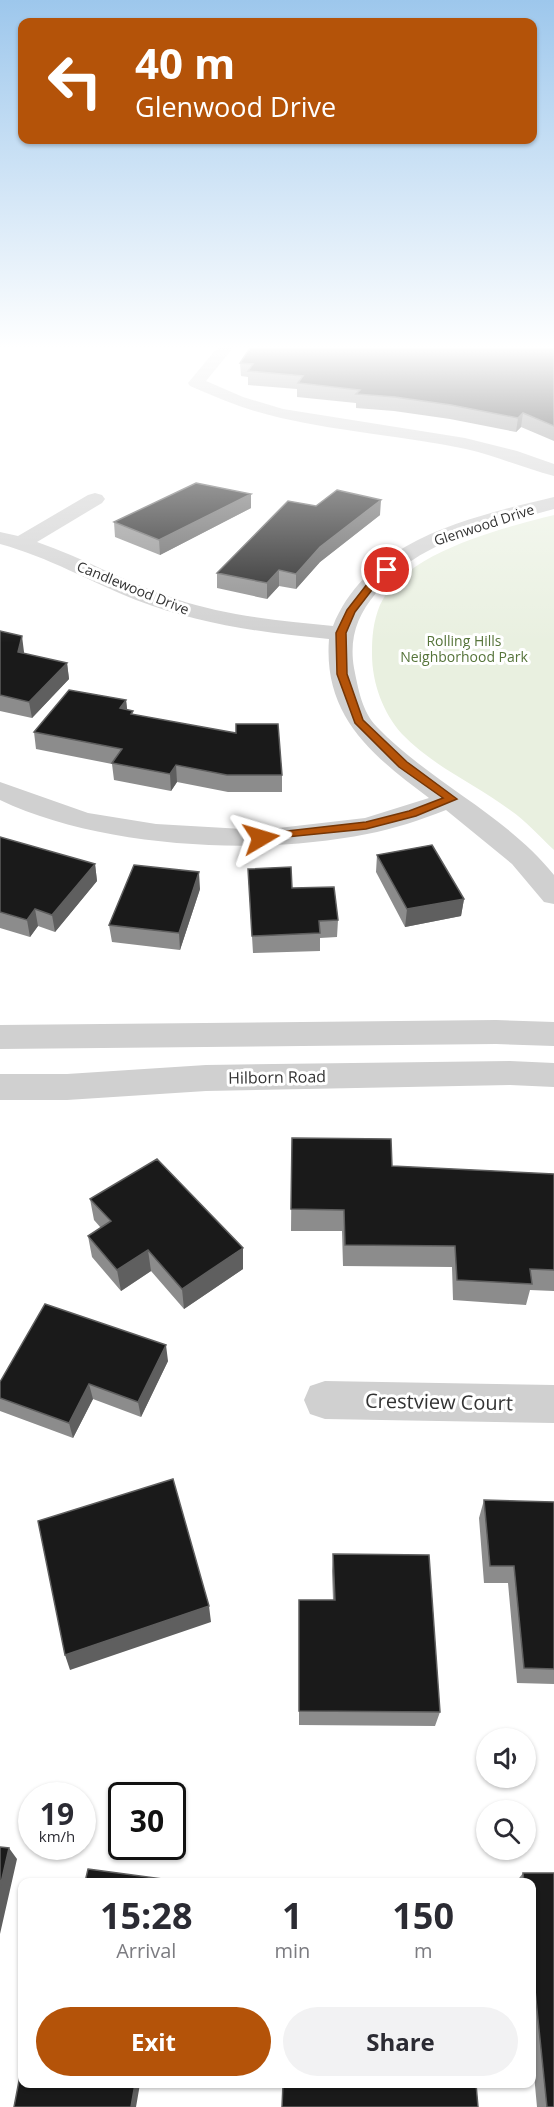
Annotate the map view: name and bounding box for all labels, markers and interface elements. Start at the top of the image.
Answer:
text: 40 m [135,34,235,91]
icon: left [36,42,114,120]
text: Glenwood Drive [135,88,336,125]
street label: Glenwood Drive [431,499,537,550]
pin [361,544,412,595]
icon: arrive [370,553,403,586]
street label: Candlewood Drive [74,556,192,619]
park label: Rolling Hills Neighborhood Park [400,631,529,666]
position arrow [229,806,293,870]
street label: Hilborn Road [228,1065,326,1089]
street label: Crestview Court [365,1387,513,1416]
map controls [476,1728,536,1860]
button: sound [476,1728,536,1788]
speed limit sign: 30 [108,1782,186,1860]
text: 19 [40,1793,74,1834]
button: search [476,1800,536,1860]
text: km/h [39,1826,75,1846]
text: 15:28 [100,1891,193,1940]
text: 1 [282,1891,303,1940]
text: 150 [392,1891,454,1940]
text: Arrival [116,1937,176,1964]
text: min [274,1937,310,1964]
text: m [414,1937,432,1964]
button: Exit [36,2007,271,2076]
button: Share [283,2007,518,2076]

